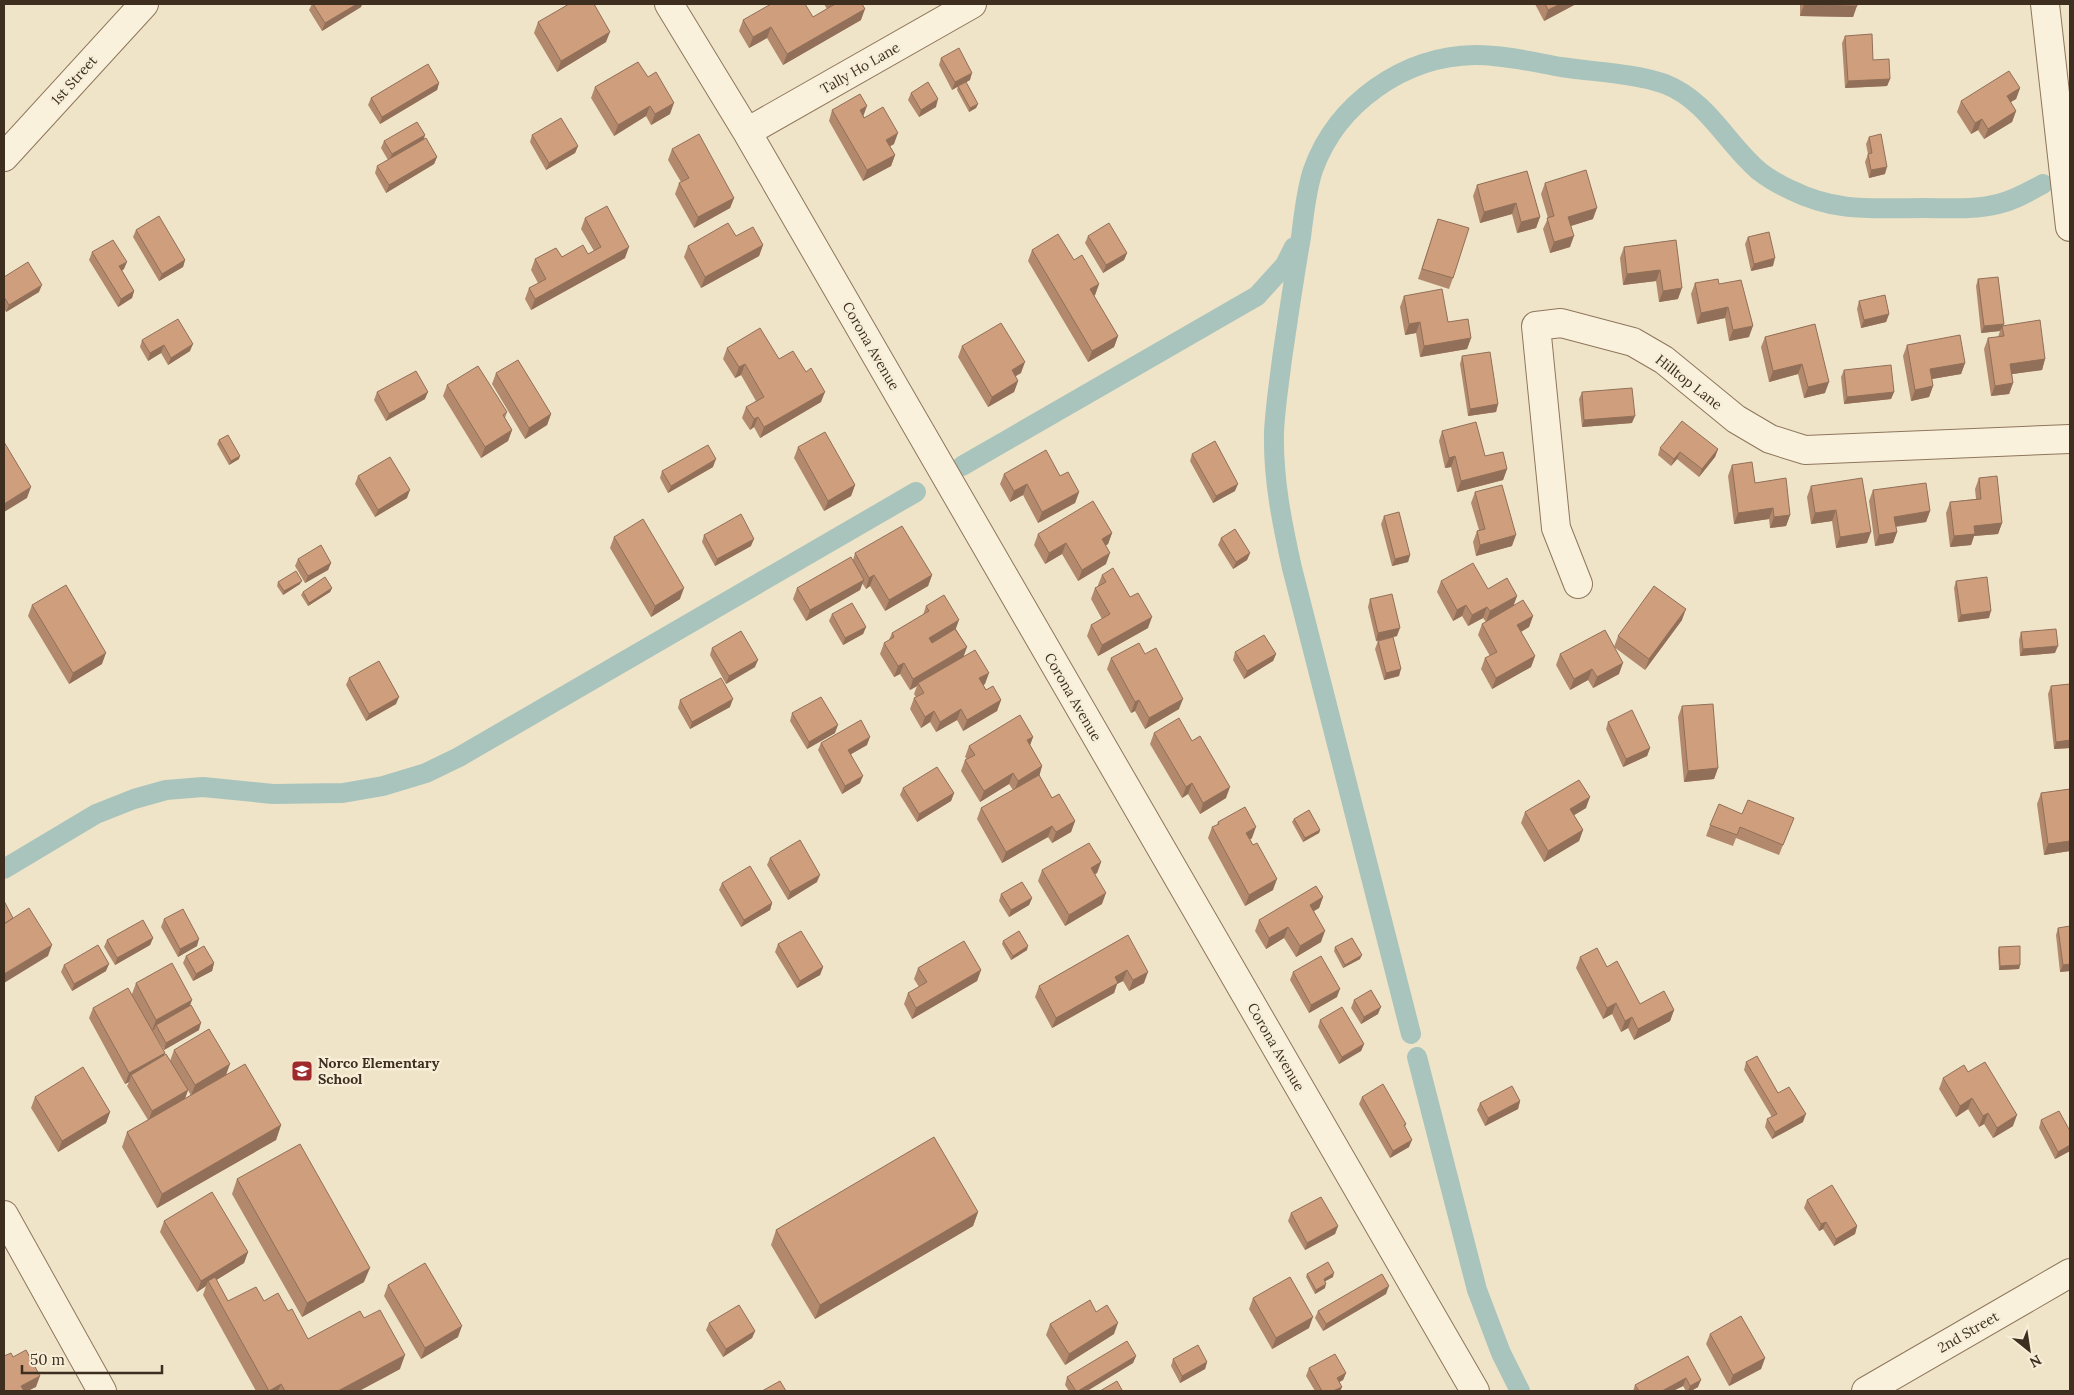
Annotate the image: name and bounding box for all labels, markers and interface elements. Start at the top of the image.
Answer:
street label: Tally Ho Lane [817,38,903,98]
street label: 1st Street [47,51,101,108]
street label: Corona Avenue [838,299,904,394]
street label: Hilltop Lane [1652,350,1726,414]
street label: Corona Avenue [1040,650,1106,745]
street label: Corona Avenue [1243,1000,1309,1095]
place label: Norco Elementary School [318,1054,440,1088]
school or university icon: Norco Elementary School [290,1059,314,1083]
street label: 2nd Street [1934,1307,2002,1357]
north arrow [2004,1325,2054,1375]
scale bar [22,1342,162,1374]
text: 50 m [30,1350,65,1369]
text: N [2026,1351,2045,1372]

